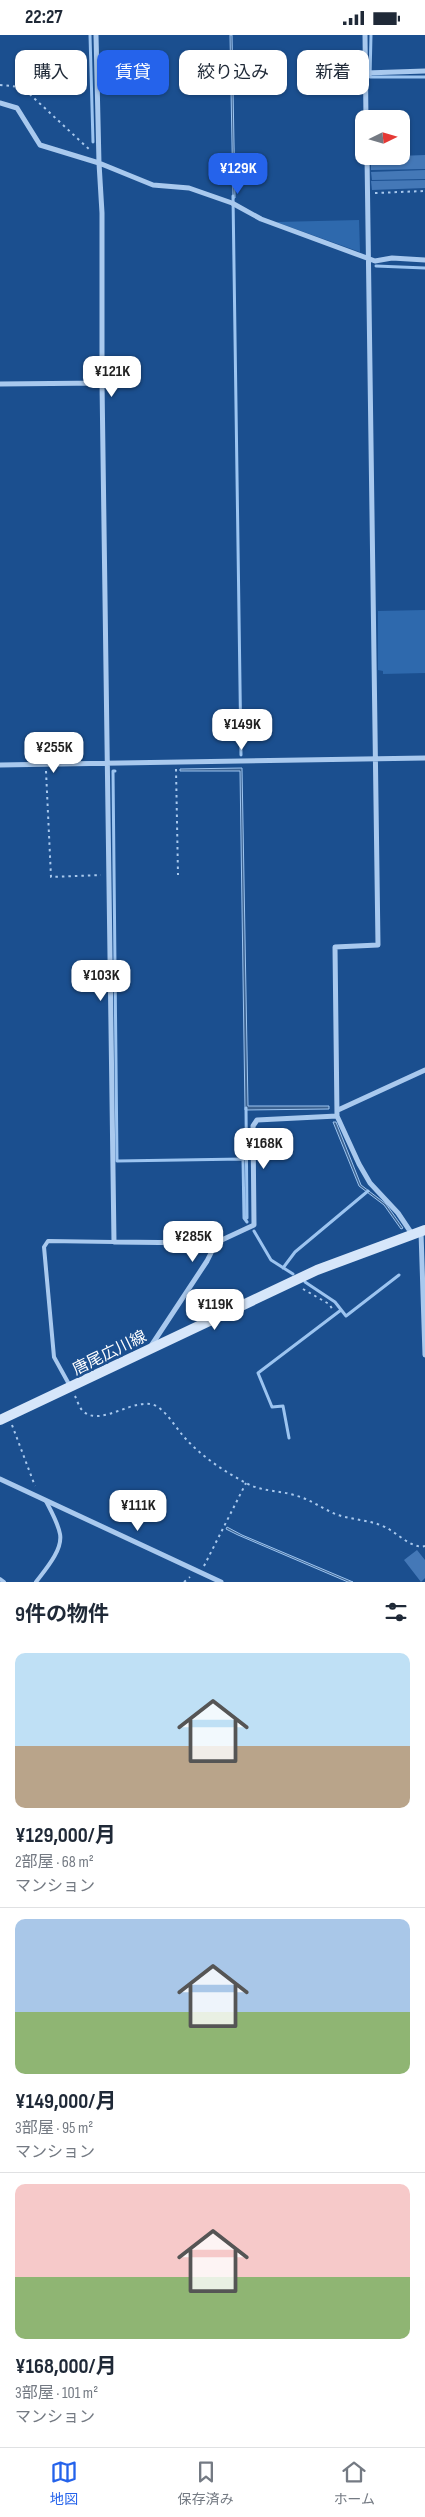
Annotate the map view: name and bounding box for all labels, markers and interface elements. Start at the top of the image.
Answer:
text: 22:27 [25,6,63,29]
chip: 購入 [15,50,87,95]
chip: 賃貸 [97,50,169,95]
chip: 絞り込み [179,50,287,95]
chip: 新着 [297,50,369,95]
north arrow [355,110,410,165]
map controls [355,110,410,165]
pin: ¥129K [203,153,273,195]
text: ¥129K [219,159,257,178]
pin: ¥121K [77,355,147,398]
text: ¥121K [94,362,130,381]
pin: ¥149K [207,709,277,751]
text: ¥149K [223,715,261,734]
pin: ¥255K [19,731,89,774]
text: ¥255K [35,738,73,757]
pin: ¥103K [66,959,136,1002]
text: ¥103K [82,966,120,985]
pin: ¥168K [229,1127,299,1170]
text: ¥168K [245,1134,283,1153]
pin: ¥285K [158,1221,228,1263]
text: ¥285K [174,1227,212,1246]
pin: ¥119K [180,1289,250,1331]
text: ¥119K [197,1295,233,1314]
street label: 唐尾広川線 [70,1327,150,1379]
pin: ¥111K [103,1489,173,1532]
text: ¥111K [120,1496,156,1515]
icon: filters [382,1598,410,1626]
text: 9件の物件 [15,1602,109,1627]
icon: home [168,1686,258,1776]
text: ¥129,000/月 [15,1823,116,1848]
text: 2部屋 · 68 m² [15,1853,94,1872]
text: マンション [15,1877,95,1896]
icon: home [168,1951,258,2041]
text: ¥149,000/月 [15,2089,116,2114]
text: 3部屋 · 95 m² [15,2119,93,2138]
text: マンション [15,2143,95,2162]
icon: home [168,2216,258,2306]
text: ¥168,000/月 [15,2354,116,2379]
text: 3部屋 · 101 m² [15,2384,98,2403]
text: マンション [15,2408,95,2427]
tab: 地図 [50,2458,78,2508]
tab: 保存済み [178,2458,234,2508]
tab: ホーム [333,2458,375,2508]

